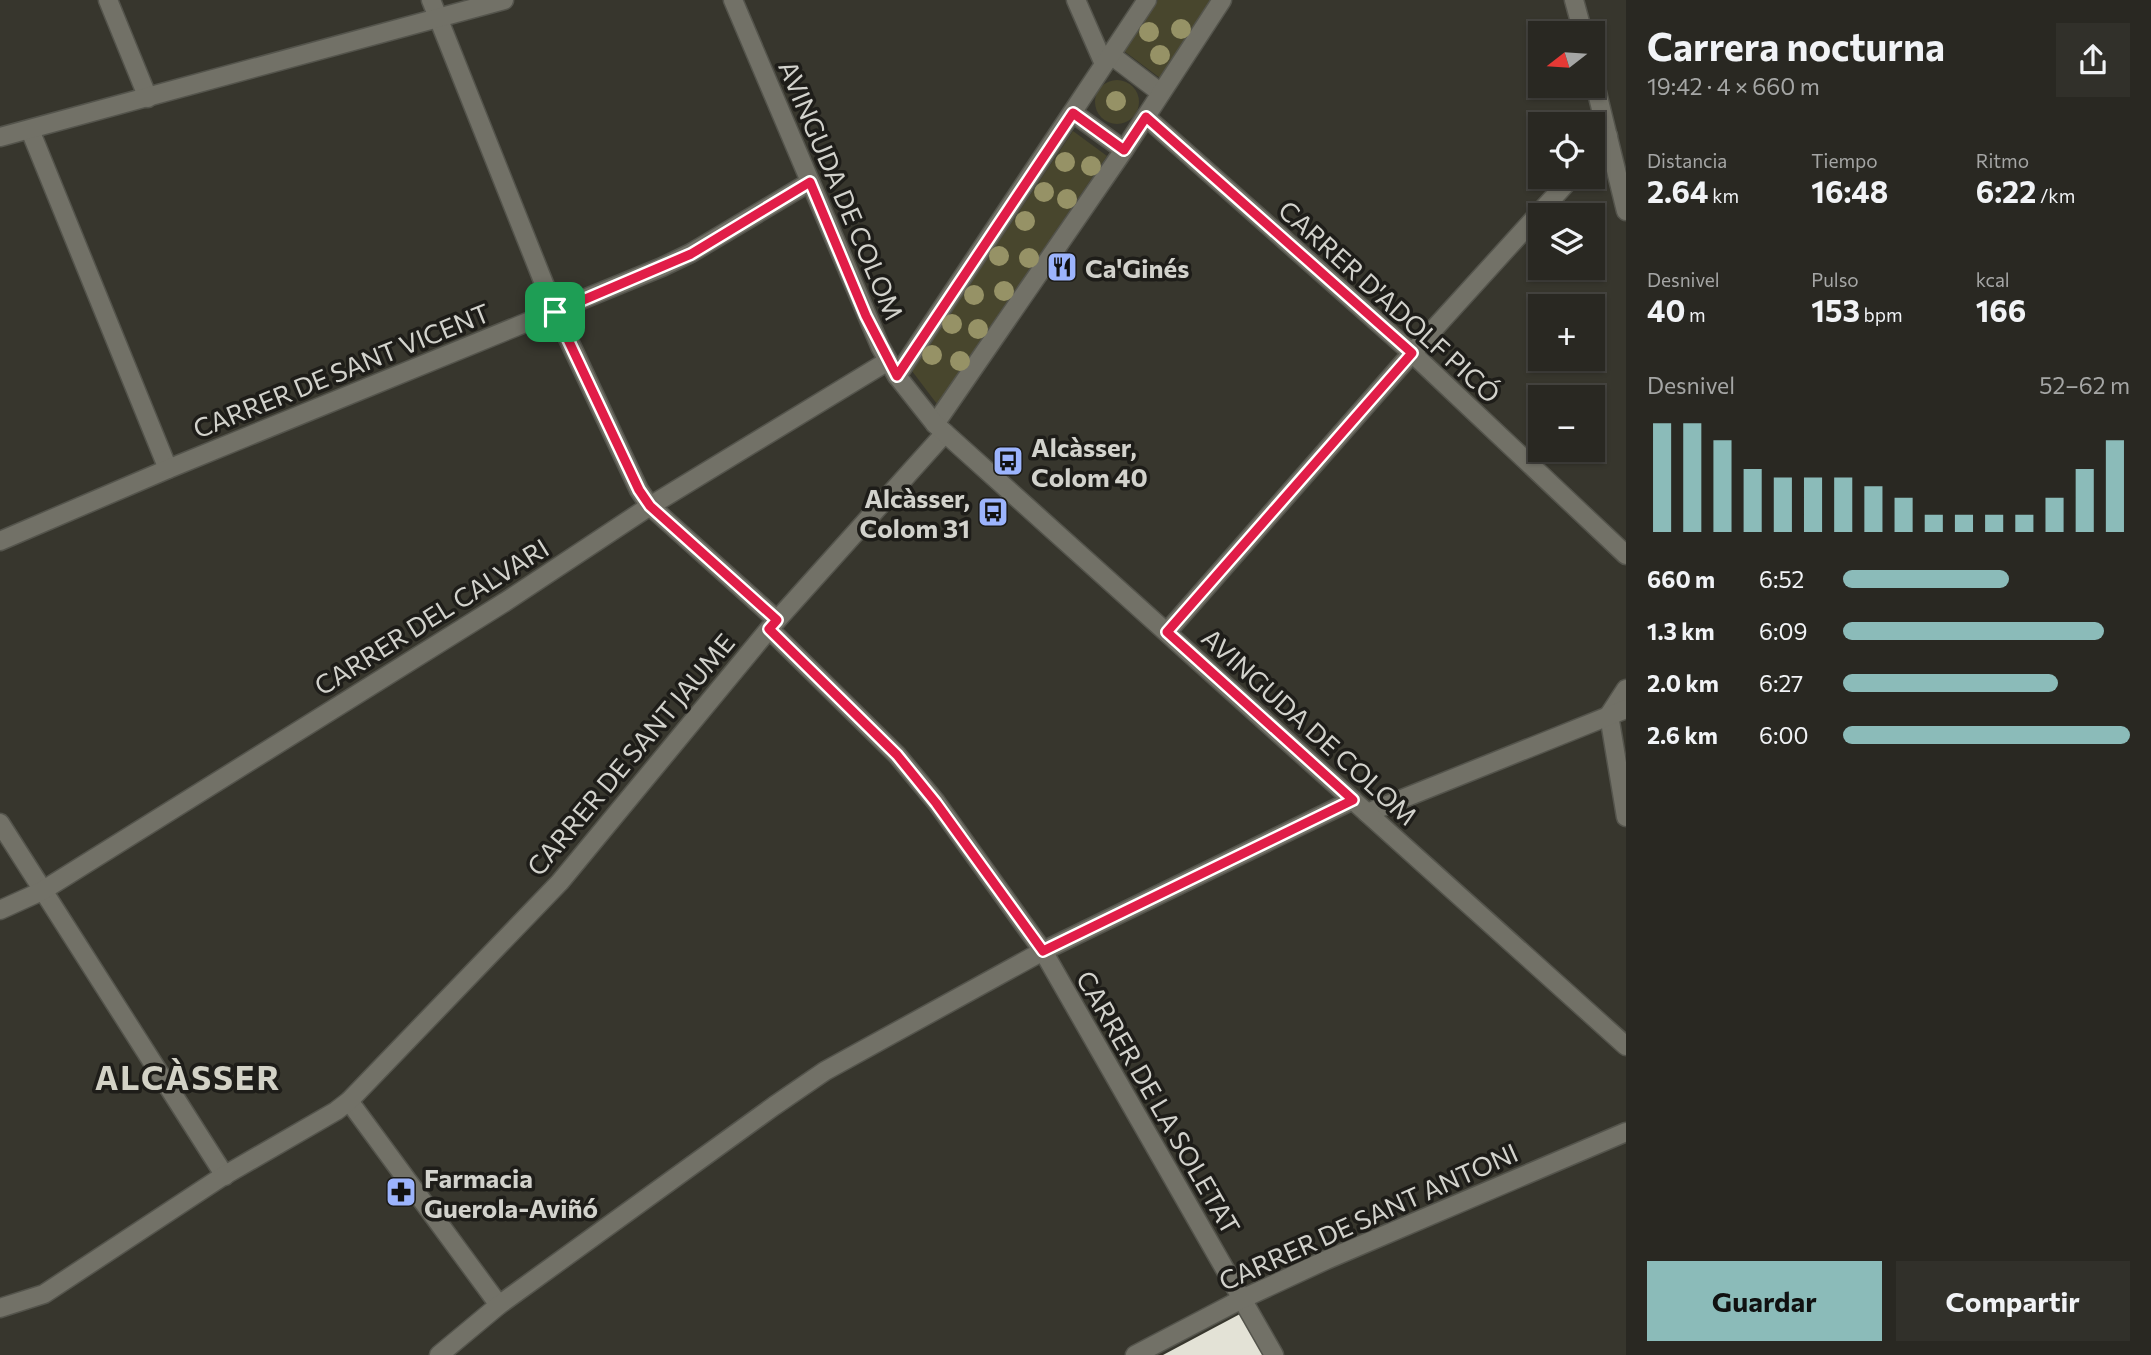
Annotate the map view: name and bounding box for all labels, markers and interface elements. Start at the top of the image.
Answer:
north arrow [1528,21,1605,98]
map controls [1528,21,1605,462]
text: Carrera nocturna [1647,22,1945,69]
button: share [2056,23,2130,97]
street label: AVINGUDA DE COLOM [773,56,911,324]
text: 19:42 · 4 × 660 m [1647,72,1820,100]
button: locate [1528,112,1605,189]
text: Distancia [1647,149,1727,172]
text: Tiempo [1811,149,1878,172]
text: Ritmo [1976,149,2029,172]
text: 2.64 [1647,172,1709,209]
text: 16:48 [1811,172,1888,209]
text: 6:22 [1976,172,2036,209]
text: km [1709,184,1739,207]
text: /km [2036,184,2075,207]
street label: CARRER D'ADOLF PICÓ [1273,193,1507,409]
button: layers [1528,203,1605,280]
restaurant icon: Ca'Ginés [1045,250,1079,284]
place label: Ca'Ginés [1085,252,1189,283]
text: Desnivel [1647,268,1720,291]
text: Pulso [1811,268,1859,291]
text: kcal [1976,268,2010,291]
pin [525,282,585,342]
text: 40 [1647,291,1685,328]
text: 153 [1811,291,1860,328]
text: 166 [1976,291,2026,328]
icon: arrive [536,293,574,331]
button: + [1528,294,1605,371]
street label: CARRER DE SANT VICENT [188,296,494,444]
text: m [1685,303,1706,326]
text: bpm [1860,303,1903,326]
text: Desnivel [1647,371,1735,399]
text: 52–62 m [2039,371,2130,399]
button: − [1528,385,1605,462]
place label: Alcàsser, Colom 40 [1031,431,1148,492]
bus stop icon: Alcàsser, Colom 40 [991,444,1025,478]
place label: Alcàsser, Colom 31 [860,482,970,543]
bus stop icon: Alcàsser, Colom 31 [976,495,1010,529]
street label: CARRER DEL CALVARI [308,531,554,701]
text: 660 m [1647,565,1715,593]
text: 6:52 [1759,565,1804,593]
text: 1.3 km [1647,617,1715,645]
text: 6:09 [1759,617,1807,645]
street label: AVINGUDA DE COLOM [1196,621,1424,831]
street label: CARRER DE SANT JAUME [520,627,740,881]
text: 2.0 km [1647,669,1719,697]
text: 6:27 [1759,669,1803,697]
text: 2.6 km [1647,721,1718,749]
text: 6:00 [1759,721,1808,749]
street label: CARRER DE LA SOLETAT [1071,965,1247,1239]
district label: ALCÀSSER [95,1056,281,1097]
street label: CARRER DE SANT ANTONI [1214,1136,1522,1296]
place label: Farmacia Guerola-Aviñó [424,1162,598,1223]
pharmacy icon: Farmacia Guerola-Aviñó [384,1175,418,1209]
button: Guardar [1647,1261,1882,1341]
button: Compartir [1896,1261,2130,1341]

